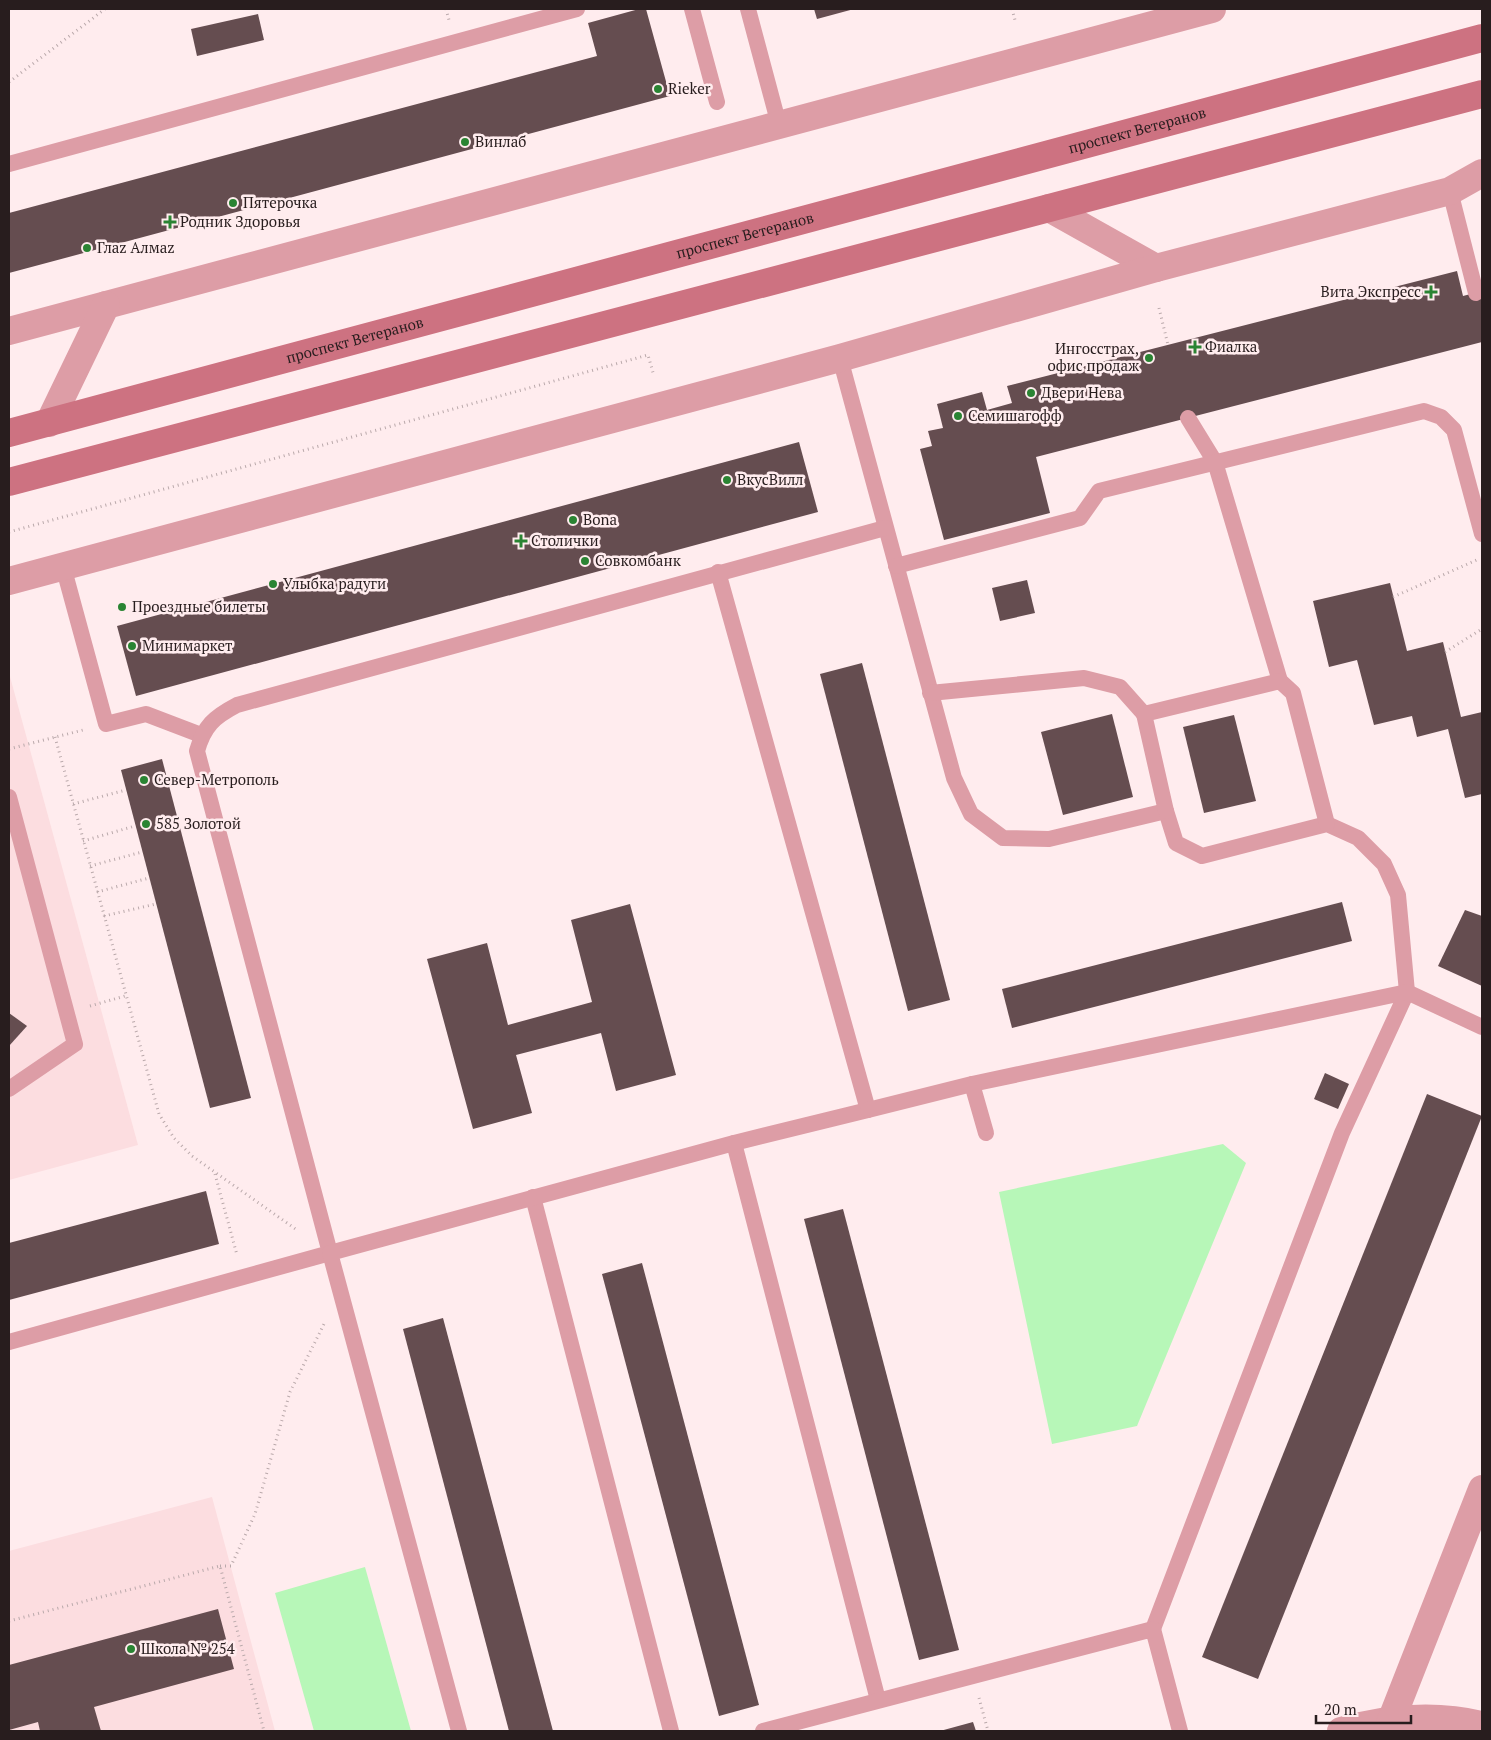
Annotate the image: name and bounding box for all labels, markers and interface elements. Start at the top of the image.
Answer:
place label: Rieker [668,78,711,98]
marker: Rieker [652,83,664,95]
street label: проспект Ветеранов [1066,101,1208,158]
place label: Винлаб [475,131,526,151]
marker: Винлаб [459,136,471,148]
place label: Пятерочка [243,192,318,212]
marker: Пятерочка [227,197,239,209]
street label: проспект Ветеранов [674,207,816,263]
place label: Родник Здоровья [180,211,300,231]
marker: Родник Здоровья [164,216,176,228]
place label: Глаz Алмаz [97,237,175,257]
marker: Глаz Алмаz [81,242,93,254]
place label: Вита Экспресс [1321,281,1421,301]
marker: Вита Экспресс [1425,286,1437,298]
street label: проспект Ветеранов [284,311,426,367]
place label: Фиалка [1205,336,1258,356]
place label: Ингосстрах, офис продаж [1047,338,1139,375]
marker: Фиалка [1189,341,1201,353]
marker: Ингосстрах, офис продаж [1143,352,1155,364]
place label: Двери Нева [1041,382,1122,402]
marker: Двери Нева [1025,387,1037,399]
place label: Семишагофф [968,405,1062,425]
marker: Семишагофф [952,410,964,422]
place label: ВкусВилл [737,469,803,489]
marker: ВкусВилл [721,474,733,486]
place label: Bona [583,509,617,529]
marker: Bona [567,514,579,526]
place label: Столички [531,530,599,550]
marker: Столички [515,535,527,547]
place label: Совкомбанк [595,550,682,570]
marker: Совкомбанк [579,555,591,567]
place label: Улыбка радуги [283,573,386,593]
marker: Улыбка радуги [267,578,279,590]
place label: Проездные билеты [132,596,266,616]
marker: Проездные билеты [116,601,128,613]
place label: Минимаркет [142,635,233,655]
marker: Минимаркет [126,640,138,652]
place label: Север-Метрополь [154,769,279,789]
marker: Север-Метрополь [138,774,150,786]
place label: 585 Золотой [156,813,241,833]
marker: 585 Золотой [140,818,152,830]
place label: Школа № 254 [141,1638,235,1658]
marker: Школа № 254 [125,1643,137,1655]
scale bar [1316,1692,1411,1724]
text: 20 m [1324,1699,1357,1719]

